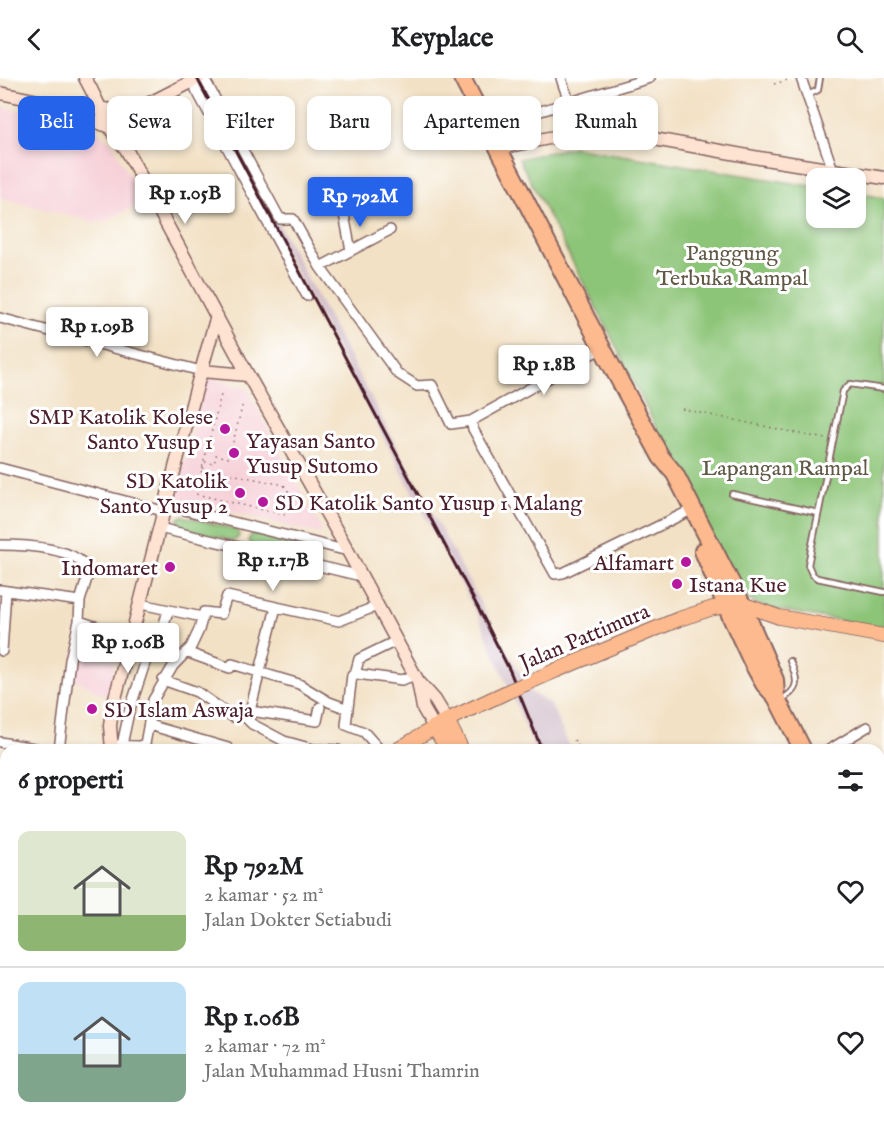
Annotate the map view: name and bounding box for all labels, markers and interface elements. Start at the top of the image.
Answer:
text: Keyplace [391,22,493,56]
icon: back [18,23,51,56]
icon: search [833,23,866,56]
chip: Beli [18,96,95,150]
chip: Sewa [107,96,192,150]
chip: Filter [204,96,295,150]
chip: Baru [307,96,391,150]
chip: Apartemen [403,96,541,150]
chip: Rumah [553,96,658,150]
map controls [806,168,866,228]
button: layers [806,168,866,228]
pin: Rp 1.05B [123,174,247,225]
pin: Rp 792M [305,177,415,228]
text: Rp 1.05B [149,181,221,206]
text: Rp 792M [322,184,398,209]
park label: Panggung Terbuka Rampal [656,240,808,293]
pin: Rp 1.09B [35,307,159,358]
text: Rp 1.09B [60,314,134,339]
pin: Rp 1.8B [489,345,599,396]
text: Rp 1.8B [512,352,576,377]
place label: SMP Katolik Kolese Santo Yusup 1 [29,404,213,457]
marker: SMP Katolik Kolese Santo Yusup 1 [218,422,232,436]
place label: Yayasan Santo Yusup Sutomo [246,428,378,481]
marker: Yayasan Santo Yusup Sutomo [227,446,241,460]
park label: Lapangan Rampal [702,455,868,483]
place label: SD Katolik Santo Yusup 2 [100,468,228,521]
marker: SD Katolik Santo Yusup 2 [233,486,247,500]
place label: SD Katolik Santo Yusup 1 Malang [275,490,583,518]
marker: SD Katolik Santo Yusup 1 Malang [256,495,270,509]
pin: Rp 1.17B [211,541,335,592]
text: Rp 1.17B [237,548,309,573]
place label: Alfamart [592,550,674,578]
place label: Indomaret [61,555,158,583]
marker: Alfamart [679,555,693,569]
marker: Indomaret [163,560,177,574]
place label: Istana Kue [689,572,787,600]
marker: Istana Kue [670,577,684,591]
street label: Jalan Pattimura [513,598,655,679]
pin: Rp 1.06B [66,623,190,674]
text: Rp 1.06B [91,630,165,655]
place label: SD Islam Aswaja [104,697,254,725]
marker: SD Islam Aswaja [85,702,99,716]
text: 6 properti [18,764,124,797]
icon: filters [834,764,867,797]
text: Rp 792M [204,850,304,883]
icon: home [66,855,138,927]
icon: heart [834,875,867,908]
text: 2 kamar · 52 m² [204,883,324,908]
text: Jalan Dokter Setiabudi [204,908,392,933]
text: Rp 1.06B [204,1001,300,1034]
icon: home [66,1006,138,1078]
icon: heart [834,1026,867,1059]
text: 2 kamar · 72 m² [204,1034,326,1059]
text: Jalan Muhammad Husni Thamrin [204,1059,480,1084]

